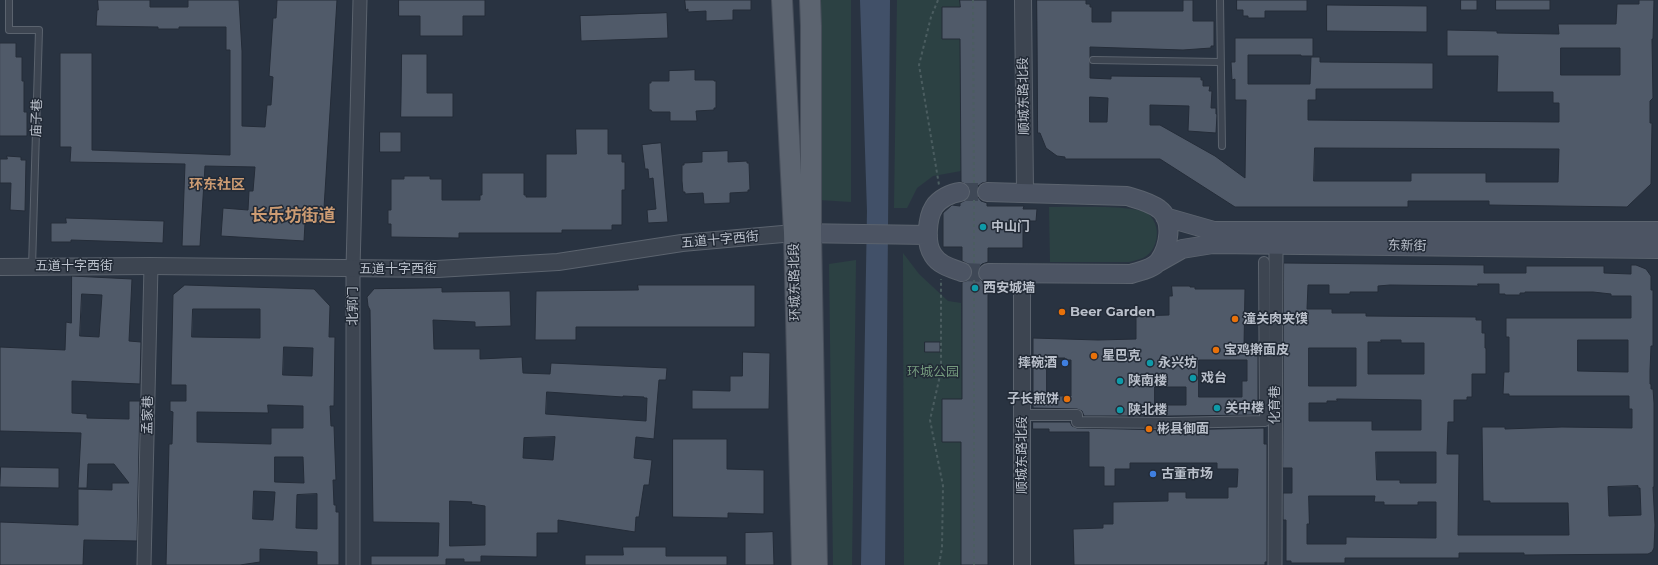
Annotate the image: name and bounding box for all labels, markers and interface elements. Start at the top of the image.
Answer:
street label: 顺城东路北段 [1016,57,1032,135]
street label: 庙子巷 [29,98,45,138]
district label: 环东社区 [189,177,245,193]
district label: 长乐坊街道 [251,206,335,226]
place label: 中山门 [991,219,1030,235]
marker: 中山门 [978,222,988,232]
street label: 五道十字西街 [680,229,760,251]
street label: 东新街 [1387,238,1427,254]
street label: 环城东路北段 [787,243,803,321]
street label: 五道十字西街 [35,258,113,274]
street label: 五道十字西街 [359,261,437,277]
place label: 西安城墙 [983,280,1035,296]
marker: 西安城墙 [970,283,980,293]
street label: 北郭门 [345,287,361,325]
place label: Beer Garden [1070,304,1155,320]
marker: Beer Garden [1057,307,1067,317]
place label: 潼关肉夹馍 [1243,311,1308,327]
marker: 潼关肉夹馍 [1230,314,1240,324]
place label: 宝鸡擀面皮 [1224,342,1289,358]
marker: 宝鸡擀面皮 [1211,345,1221,355]
place label: 星巴克 [1102,348,1141,364]
marker: 星巴克 [1089,351,1099,361]
place label: 摔碗酒 [1018,355,1057,371]
place label: 永兴坊 [1158,355,1197,371]
marker: 摔碗酒 [1060,358,1070,368]
marker: 永兴坊 [1145,358,1155,368]
park label: 环城公园 [907,364,959,380]
place label: 戏台 [1201,370,1227,386]
place label: 陕南楼 [1128,373,1167,389]
marker: 戏台 [1188,373,1198,383]
marker: 陕南楼 [1115,376,1125,386]
street label: 化育巷 [1267,386,1283,424]
place label: 子长煎饼 [1007,391,1059,407]
marker: 子长煎饼 [1062,394,1072,404]
street label: 孟家巷 [140,395,156,435]
place label: 关中楼 [1225,400,1264,416]
place label: 陕北楼 [1128,402,1167,418]
marker: 关中楼 [1212,403,1222,413]
marker: 陕北楼 [1115,405,1125,415]
street label: 顺城东路北段 [1014,416,1030,494]
place label: 彬县御面 [1157,421,1209,437]
marker: 彬县御面 [1144,424,1154,434]
place label: 古董市场 [1161,466,1213,482]
marker: 古董市场 [1148,469,1158,479]

